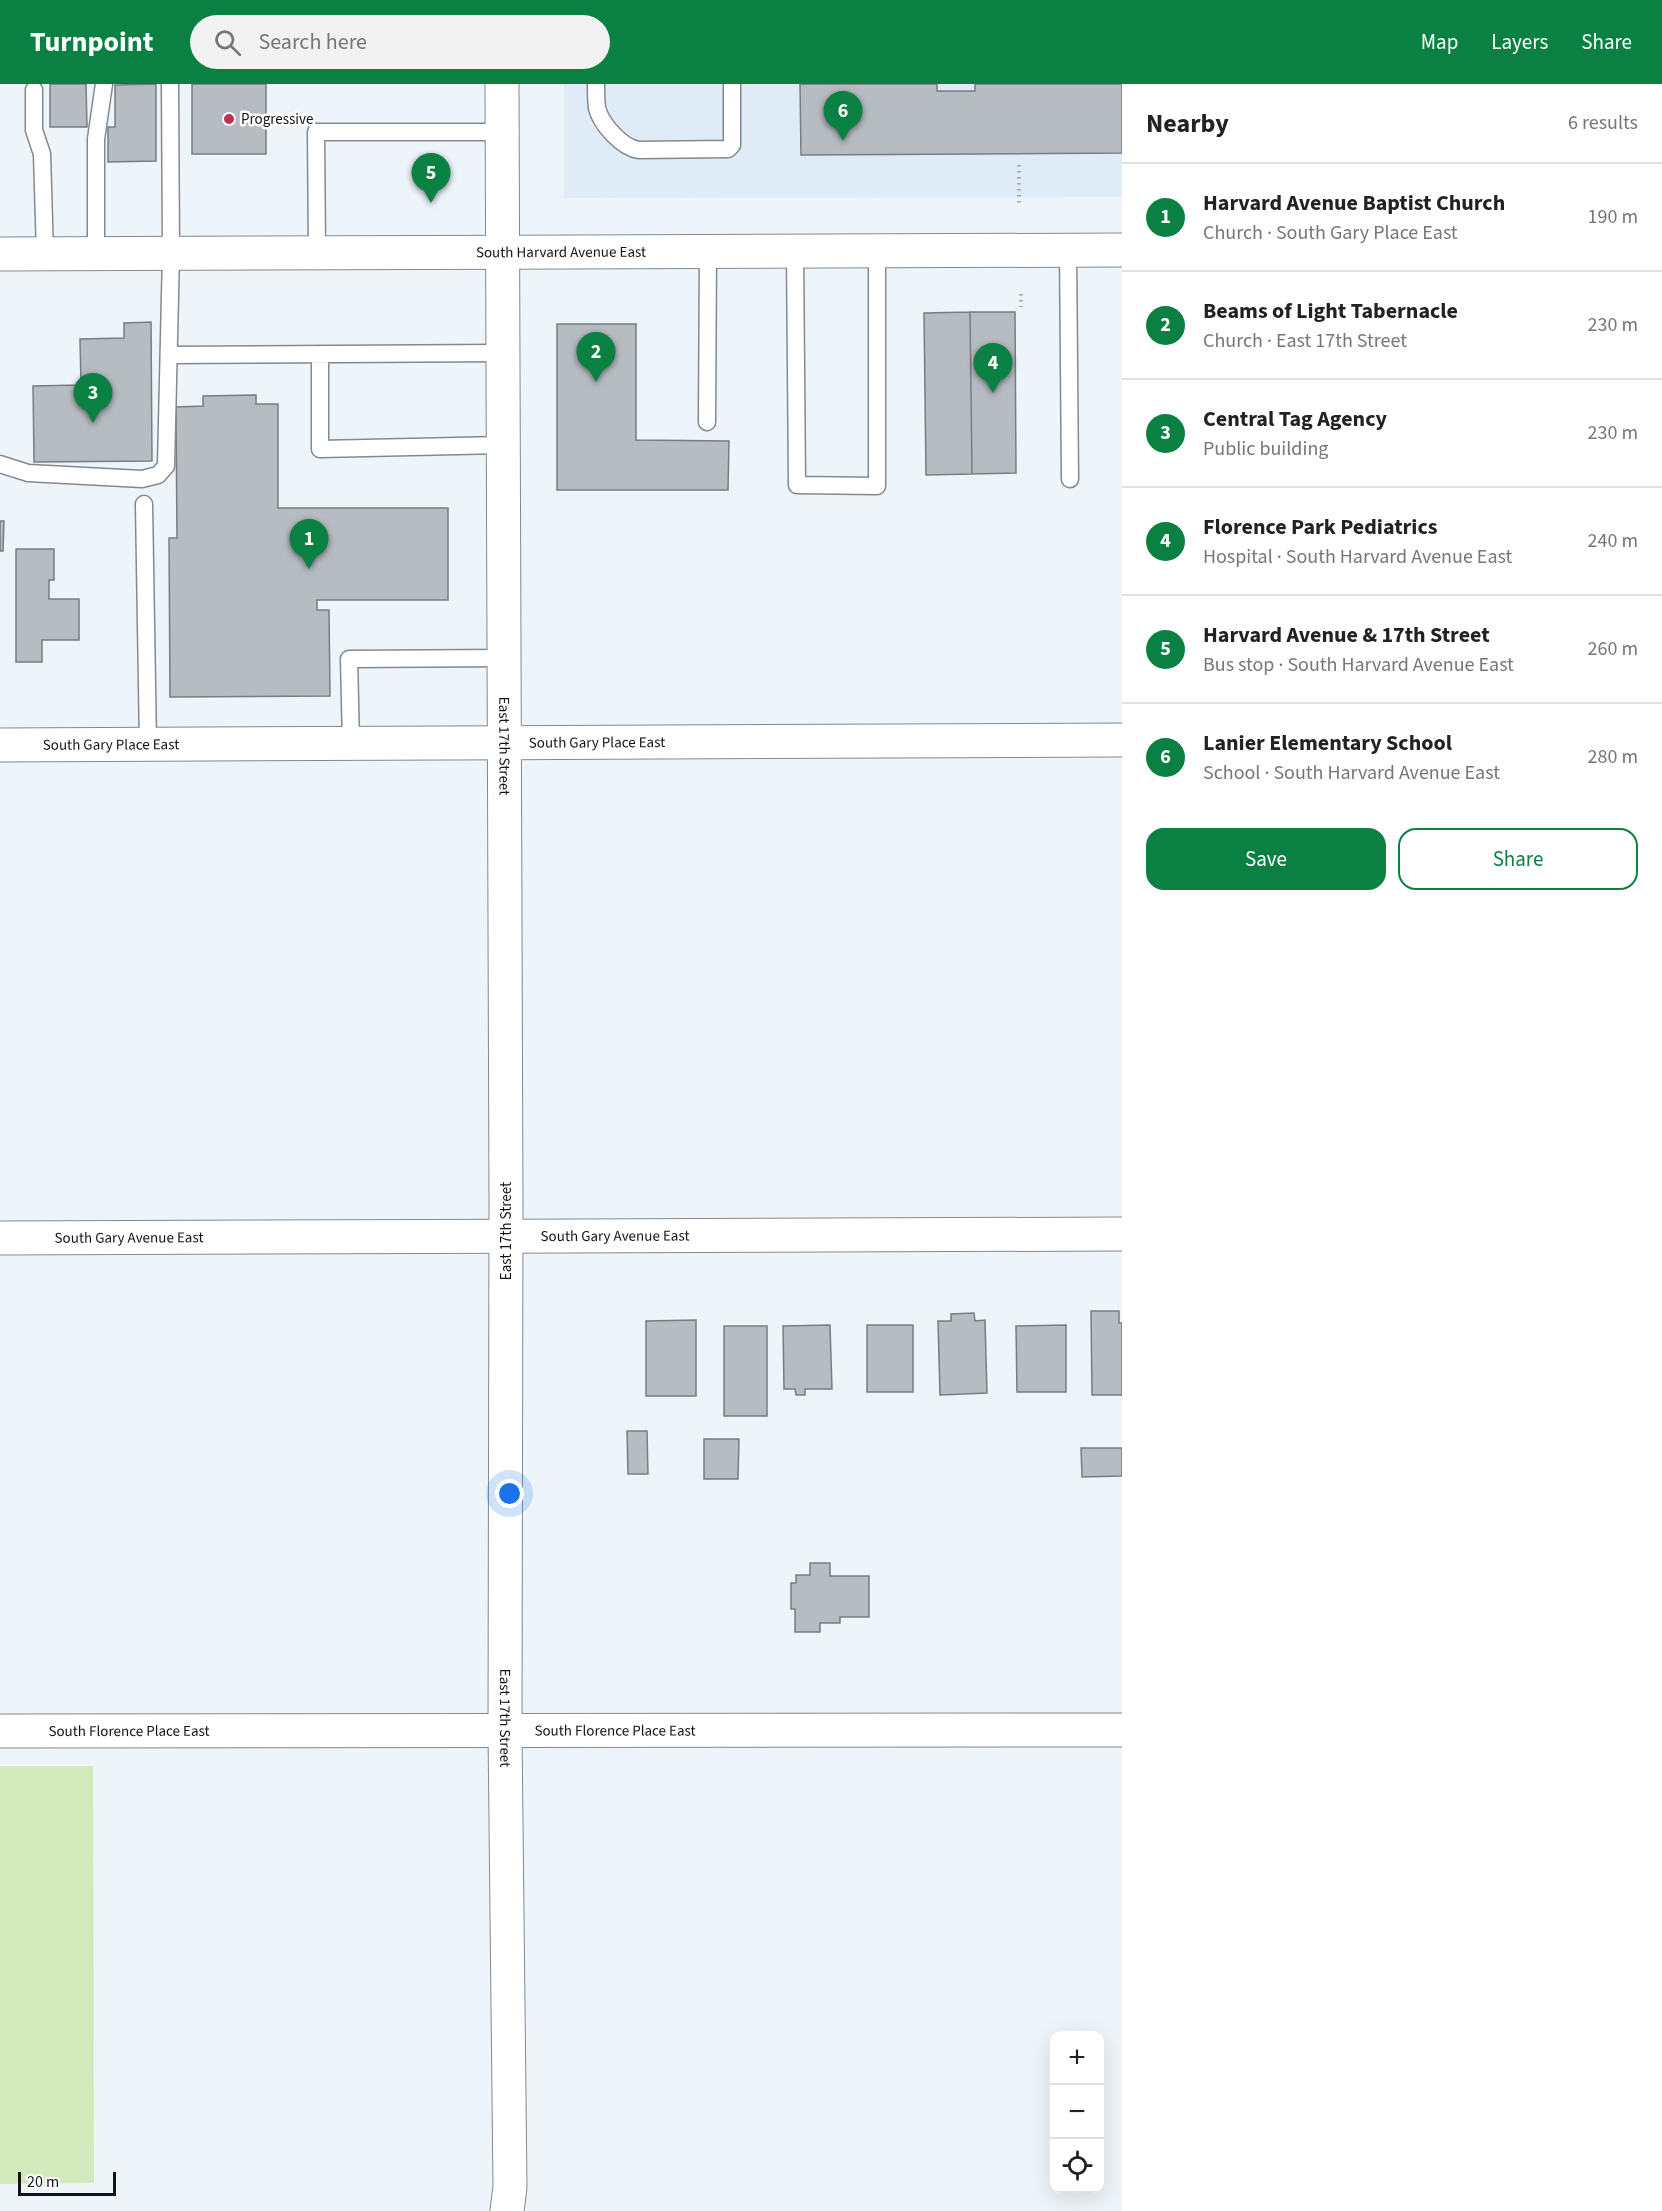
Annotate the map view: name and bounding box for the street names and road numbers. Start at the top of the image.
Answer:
street label: South Harvard Avenue East [476,242,646,263]
street label: East 17th Street [493,697,515,795]
street label: South Gary Place East [529,732,665,754]
street label: South Gary Place East [43,734,179,756]
street label: East 17th Street [496,1182,517,1280]
street label: South Gary Avenue East [541,1226,689,1247]
street label: South Gary Avenue East [55,1227,203,1249]
street label: East 17th Street [494,1669,515,1767]
street label: South Florence Place East [534,1720,696,1742]
street label: South Florence Place East [48,1721,210,1742]

